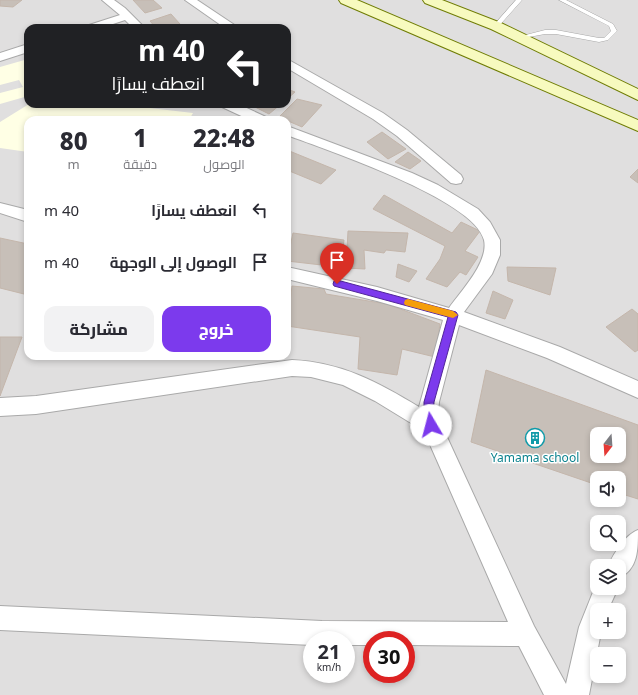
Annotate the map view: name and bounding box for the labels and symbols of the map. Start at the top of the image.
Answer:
pin [320,243,354,284]
position arrow [410,404,452,446]
building icon: Yamama school [524,427,546,449]
north arrow [590,427,626,463]
place label: Yamama school [491,449,579,466]
speed limit sign: 30 [363,631,415,683]

